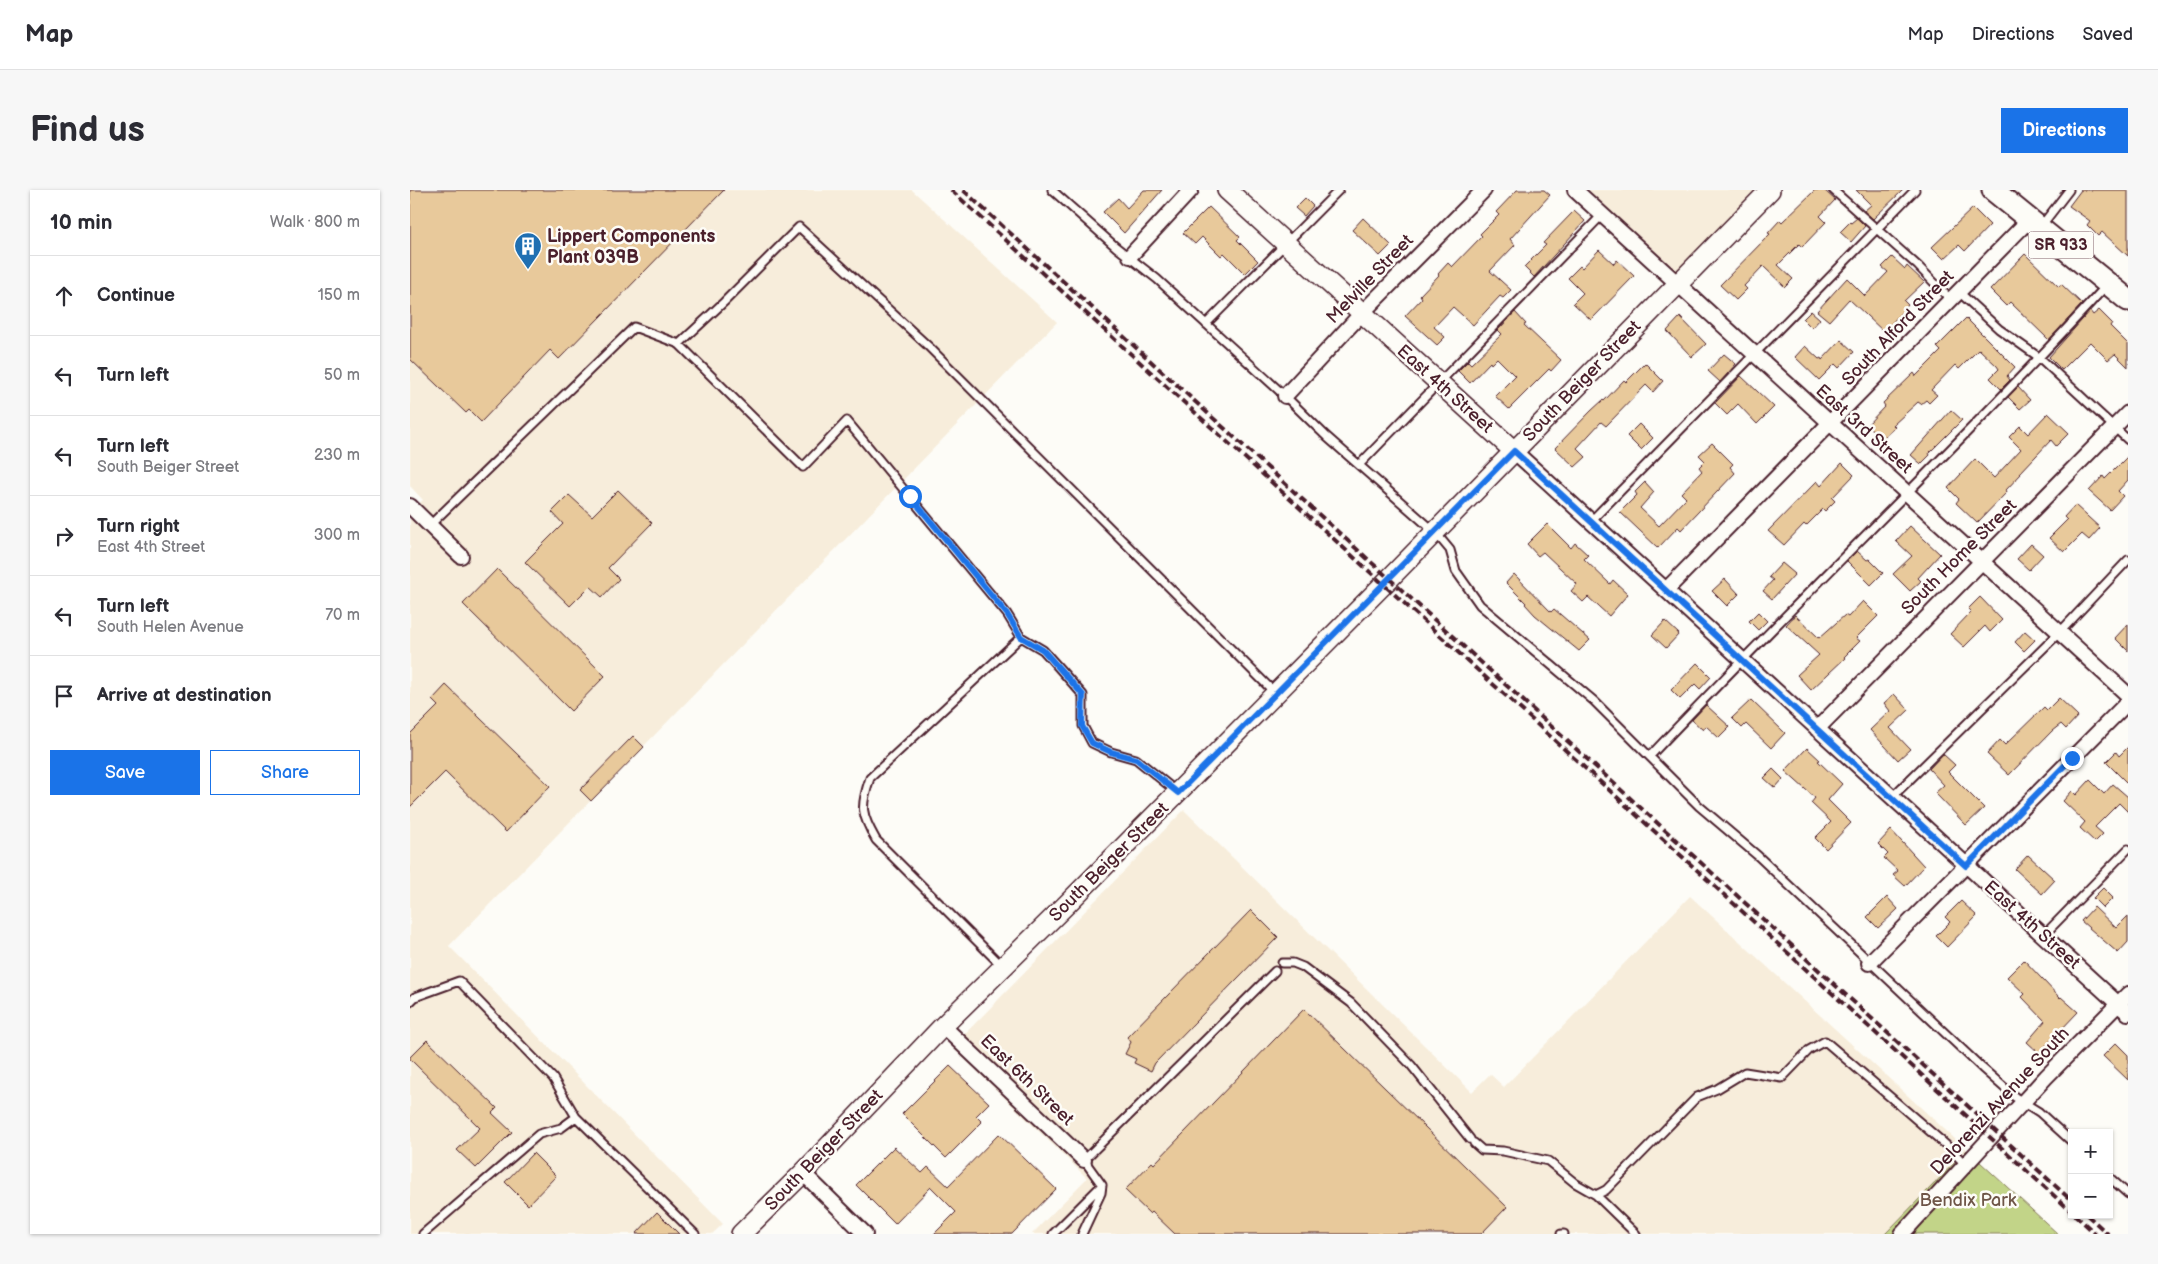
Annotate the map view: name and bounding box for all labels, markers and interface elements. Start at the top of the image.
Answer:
text: Map [25,20,73,49]
text: Map [1908,24,1944,45]
text: Directions [1972,24,2054,45]
text: Saved [2082,24,2133,45]
button: Directions [2001,108,2128,153]
text: Find us [30,109,145,152]
text: 10 min [50,210,112,235]
text: Walk · 800 m [270,213,360,232]
place label: Lippert Components Plant 039B [547,226,716,268]
street label: Melville Street [1322,230,1418,328]
building icon: Lippert Components Plant 039B [513,231,543,270]
road number: SR 933 [2028,232,2094,258]
street label: South Alford Street [1838,266,1959,390]
icon: ahead [50,282,78,310]
text: Continue [97,284,175,307]
text: 150 m [318,286,360,305]
street label: South Beiger Street [1519,316,1645,446]
street label: East 4th Street [1393,340,1498,438]
icon: left [50,362,78,390]
text: Turn left [97,364,169,387]
text: 50 m [324,366,360,385]
street label: East 3rd Street [1811,380,1917,478]
text: Turn left [97,435,169,458]
icon: left [50,442,78,470]
text: 230 m [314,446,360,465]
text: South Beiger Street [97,458,239,477]
route start [899,485,922,508]
street label: South Home Street [1897,495,2021,619]
text: Turn right [97,515,180,538]
icon: right [50,522,78,550]
text: 300 m [314,526,360,545]
text: East 4th Street [97,538,205,557]
text: Turn left [97,595,169,618]
icon: left [50,602,78,630]
text: 70 m [325,606,360,625]
text: South Helen Avenue [97,618,244,637]
icon: arrive [50,682,78,710]
text: Arrive at destination [97,684,272,707]
route end [2061,747,2084,770]
button: Save [50,750,200,795]
button: Share [210,750,360,795]
street label: South Beiger Street [1045,798,1173,926]
street label: East 4th Street [1980,876,2085,974]
street label: Delorenzi Avenue South [1926,1023,2074,1179]
street label: East 6th Street [976,1030,1078,1130]
street label: South Beiger Street [761,1085,887,1215]
map controls [2068,1129,2113,1219]
button: + [2068,1129,2113,1174]
button: − [2068,1174,2113,1219]
park label: Bendix Park [1919,1190,2017,1211]

